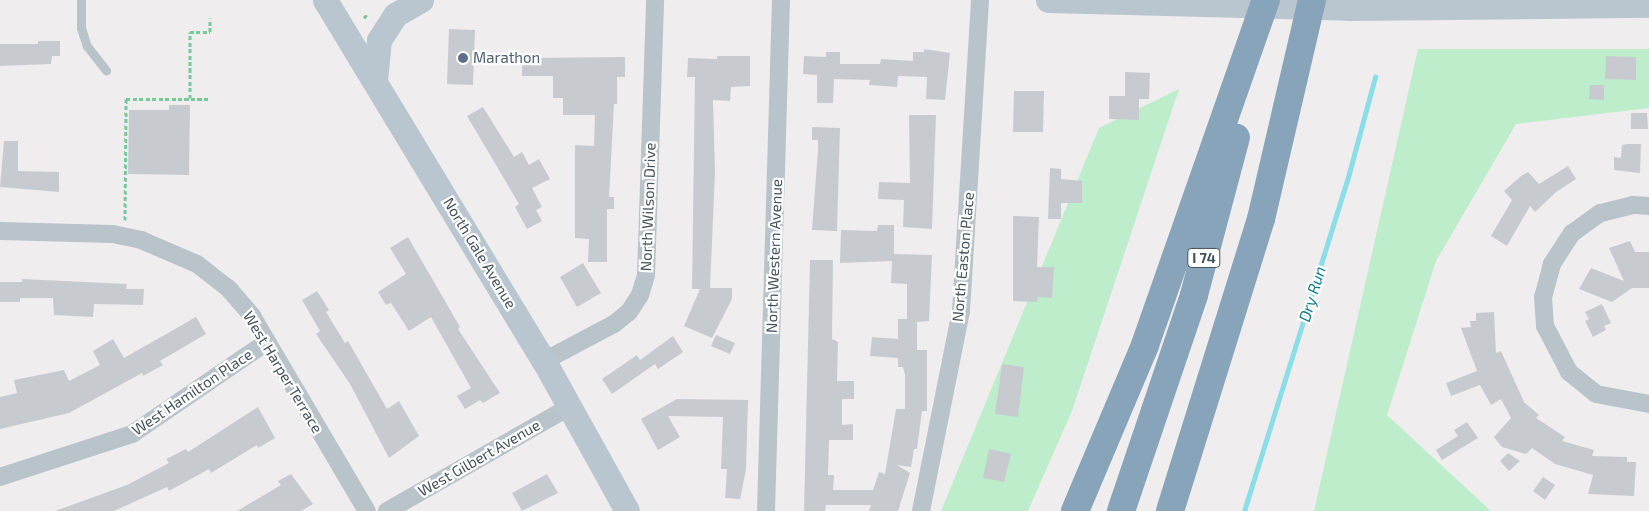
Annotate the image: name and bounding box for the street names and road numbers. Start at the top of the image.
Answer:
street label: North Wilson Drive [637,142,659,272]
street label: North Western Avenue [762,178,786,334]
street label: North Easton Place [948,191,978,323]
street label: North Gale Avenue [440,194,520,312]
road number: I 74 [1186,247,1222,270]
street label: West Harper Terrace [239,307,327,437]
street label: West Hamilton Place [128,345,256,439]
street label: West Gilbert Avenue [415,416,543,500]

